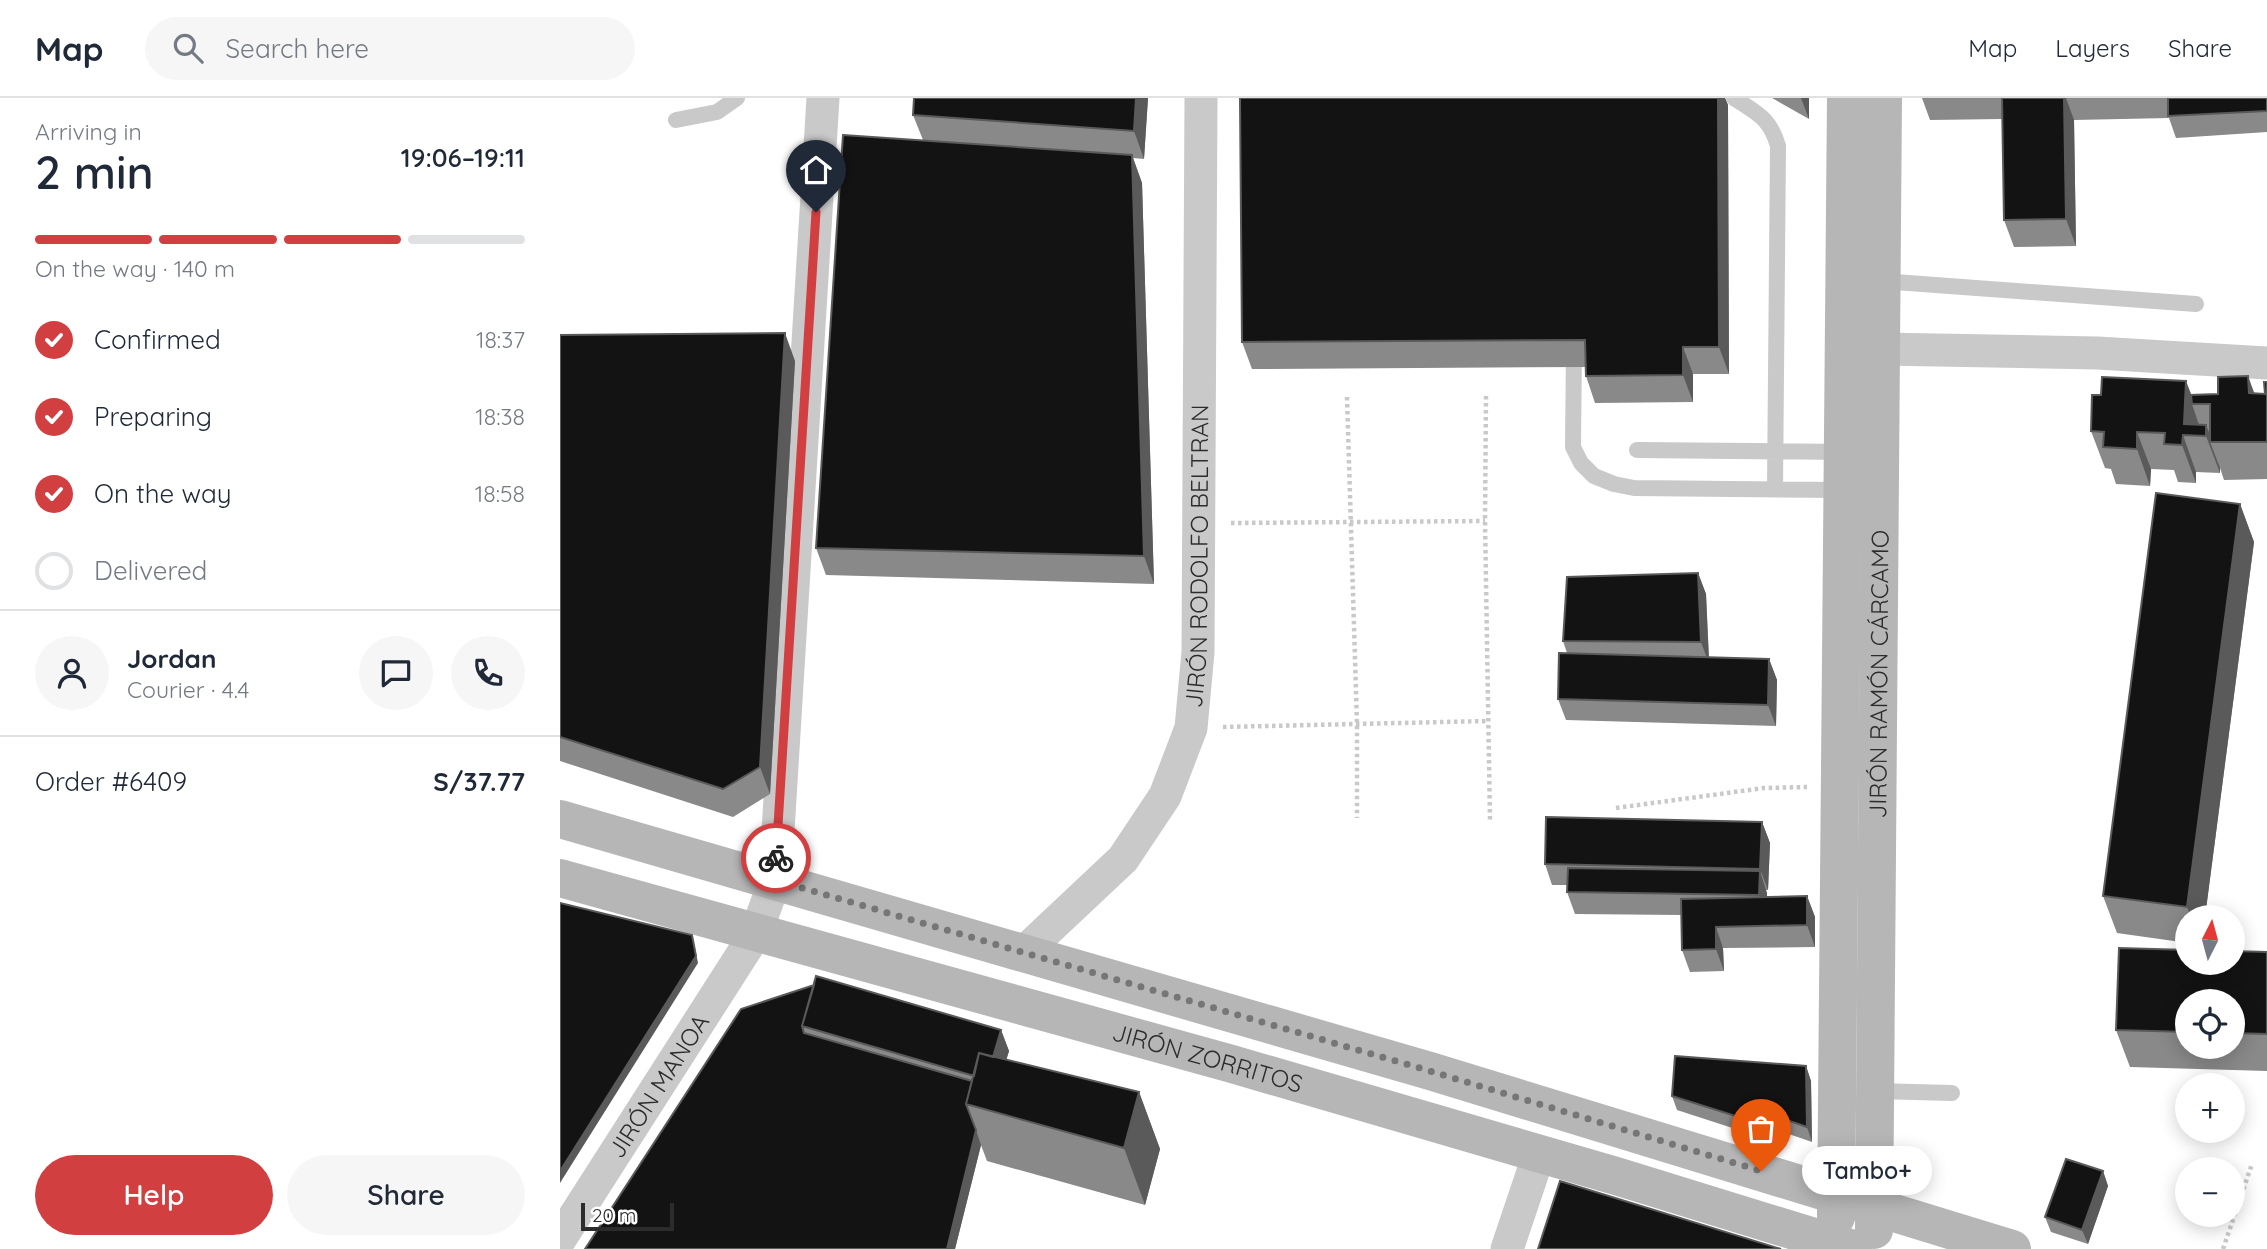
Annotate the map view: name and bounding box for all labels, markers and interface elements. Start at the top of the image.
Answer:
search box [145,17,635,80]
text: Map [35,28,103,69]
icon: search [169,29,207,67]
text: Search here [225,32,369,65]
text: Map [1968,33,2017,63]
text: Layers [2055,33,2130,63]
text: Share [2168,33,2232,63]
text: Arriving in [35,117,142,146]
pin [786,140,846,212]
text: 19:06–19:11 [401,141,525,174]
text: 2 min [35,143,154,201]
icon: home [797,151,835,189]
text: On the way · 140 m [35,254,235,283]
icon: check [35,321,73,359]
text: Confirmed [94,323,221,356]
text: 18:37 [476,325,525,354]
icon: check [35,398,73,436]
text: Preparing [94,400,212,433]
text: 18:38 [475,402,525,431]
street label: JIRÓN RODOLFO BELTRAN [1178,404,1214,709]
icon: check [35,475,73,513]
text: On the way [94,477,232,510]
text: 18:58 [475,479,525,508]
street label: JIRÓN RAMÓN CÁRCAMO [1862,530,1895,818]
text: Delivered [94,554,207,587]
button: person [35,636,109,710]
button: chat [359,636,433,710]
button: phone [451,636,525,710]
text: Jordan [127,642,216,675]
text: Courier · 4.4 [127,675,249,704]
text: Order #6409 [35,765,187,798]
text: S/37.77 [433,765,525,798]
courier [741,823,811,893]
icon: bike [757,839,795,877]
north arrow [2175,905,2245,975]
map controls [2175,905,2245,1227]
button: locate [2175,989,2245,1059]
street label: JIRÓN MANOA [601,1008,715,1163]
street label: JIRÓN ZORRITOS [1109,1017,1306,1099]
button: + [2175,1073,2245,1143]
pin [1731,1099,1791,1171]
icon: bag [1742,1110,1780,1148]
callout: Tambo+ [1803,1146,1932,1196]
button: Help [35,1155,273,1235]
button: Share [287,1155,525,1235]
text: Tambo+ [1822,1156,1912,1185]
button: − [2175,1157,2245,1227]
scale bar [581,1200,674,1232]
text: 20 m [592,1203,636,1227]

